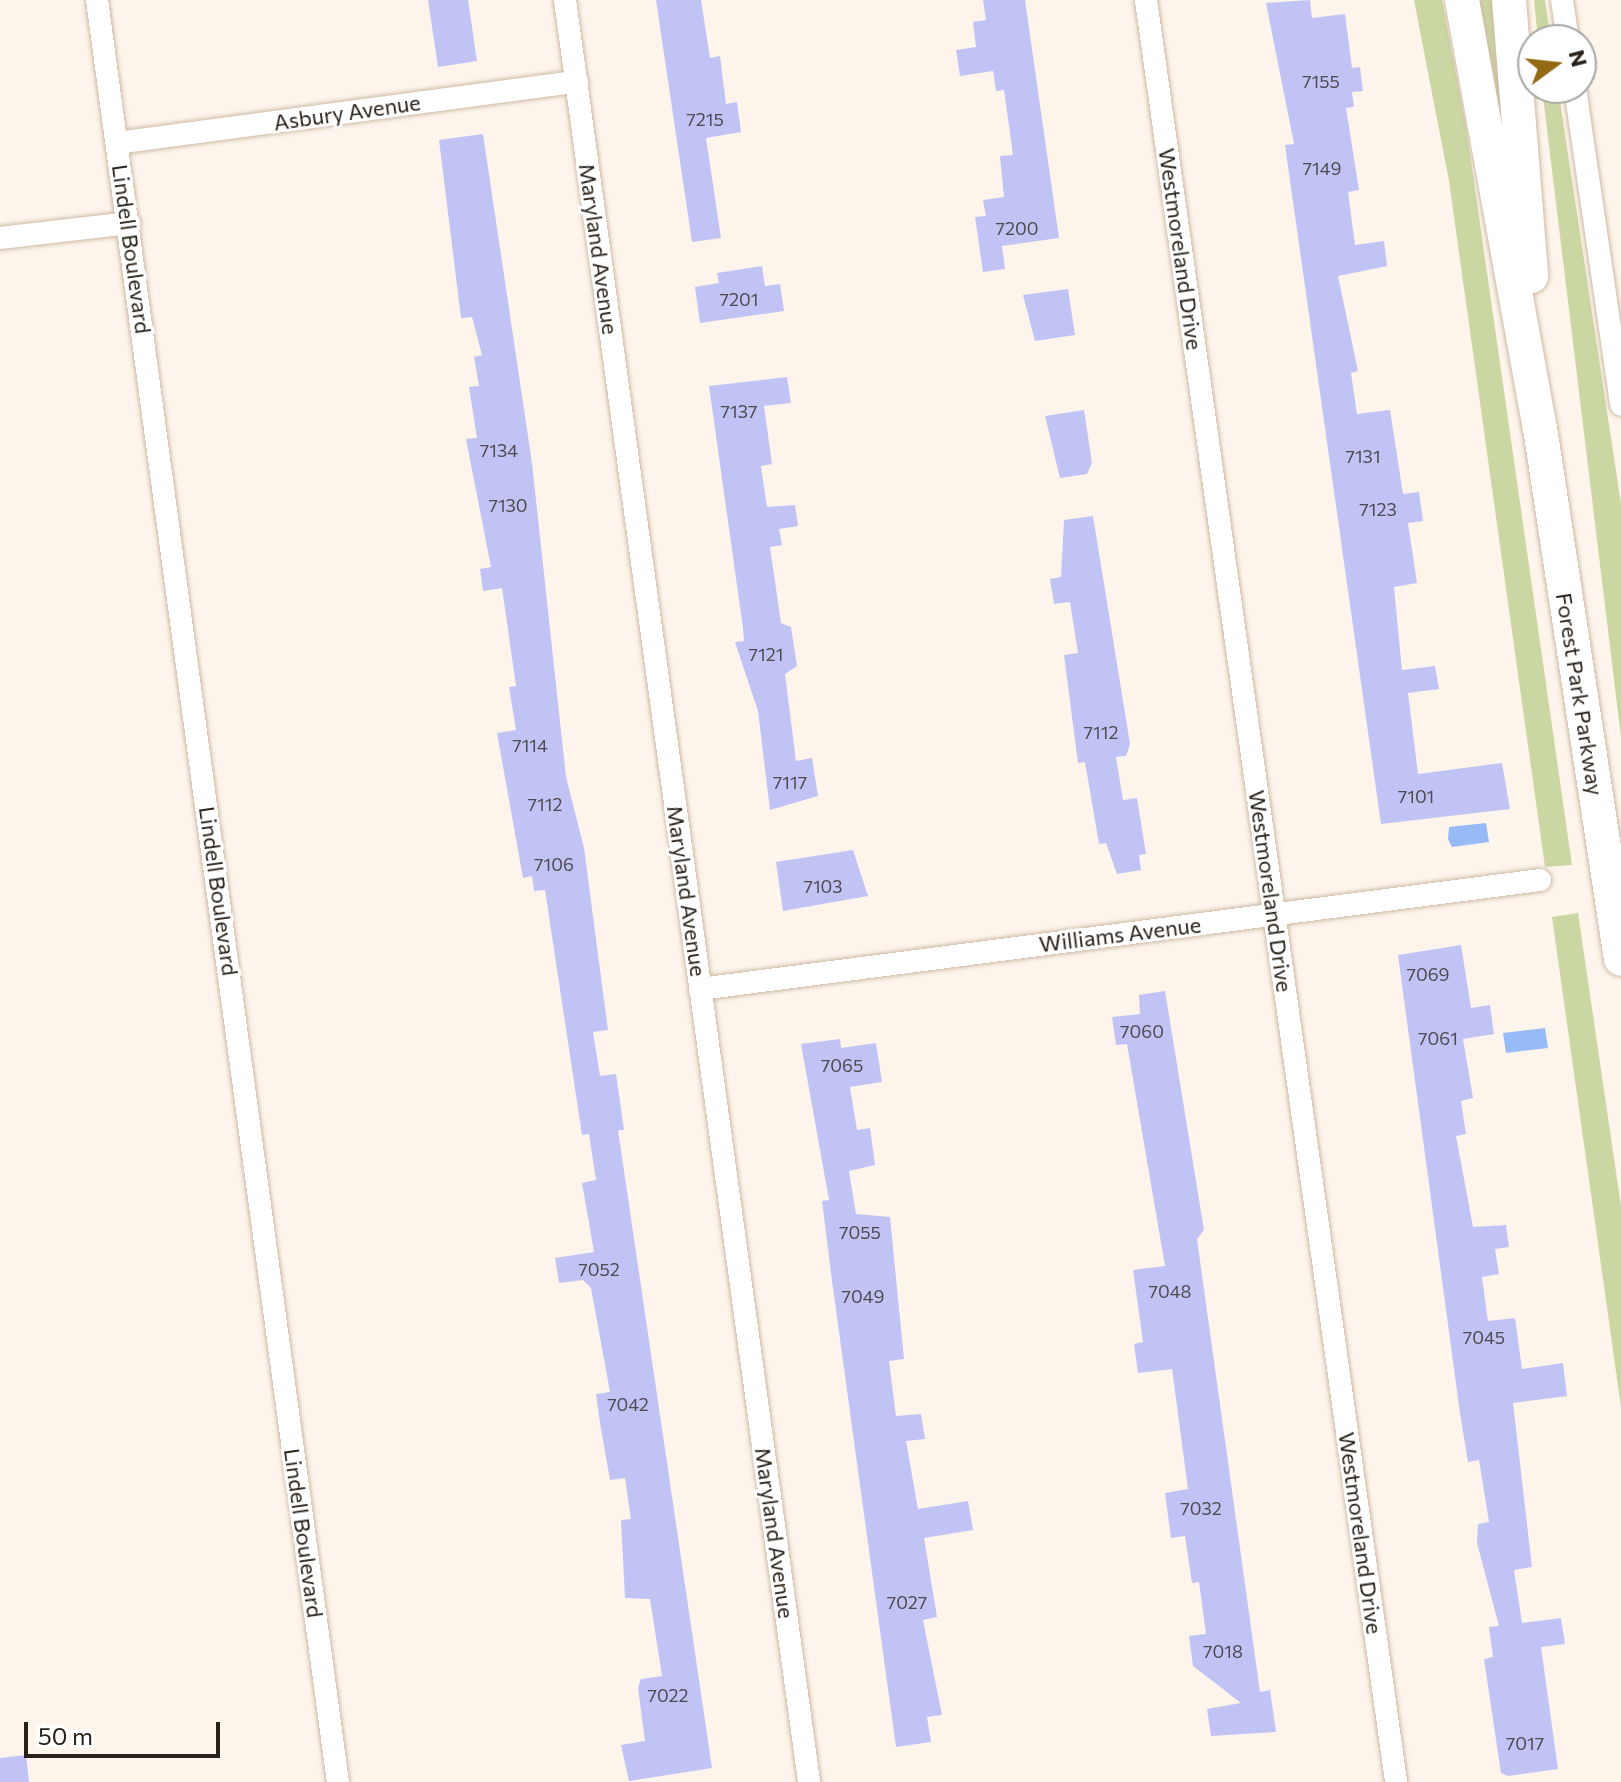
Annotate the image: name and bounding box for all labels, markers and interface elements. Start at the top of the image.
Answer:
north arrow [1517,24,1597,104]
text: N [1564,47,1594,70]
house number: 7155 [1302,70,1340,92]
street label: Asbury Avenue [272,89,422,135]
house number: 7215 [686,108,724,130]
street label: Westmoreland Drive [1154,146,1208,352]
house number: 7149 [1303,157,1341,179]
street label: Maryland Avenue [574,162,624,336]
street label: Lindell Boulevard [107,163,157,335]
house number: 7200 [996,217,1038,239]
house number: 7201 [720,288,758,310]
house number: 7137 [721,400,757,422]
house number: 7134 [480,439,518,461]
house number: 7131 [1345,445,1381,467]
house number: 7130 [488,494,528,516]
house number: 7123 [1359,498,1397,520]
street label: Forest Park Parkway [1551,591,1609,797]
house number: 7121 [749,643,783,665]
house number: 7112 [1084,721,1118,743]
house number: 7114 [512,734,548,756]
house number: 7117 [773,771,807,793]
house number: 7101 [1398,785,1434,807]
street label: Westmoreland Drive [1244,788,1298,994]
house number: 7112 [528,793,562,815]
street label: Maryland Avenue [662,804,712,978]
street label: Lindell Boulevard [194,805,244,977]
house number: 7106 [534,853,574,875]
house number: 7103 [803,875,843,897]
street label: Williams Avenue [1037,911,1203,957]
house number: 7069 [1407,963,1449,985]
house number: 7060 [1120,1020,1164,1042]
house number: 7061 [1418,1027,1458,1049]
house number: 7065 [821,1054,863,1076]
house number: 7055 [839,1221,881,1243]
house number: 7052 [578,1258,620,1280]
house number: 7048 [1149,1280,1191,1302]
house number: 7049 [842,1285,884,1307]
house number: 7045 [1463,1326,1505,1348]
house number: 7042 [607,1393,649,1415]
street label: Westmoreland Drive [1334,1430,1388,1636]
street label: Maryland Avenue [750,1446,800,1620]
street label: Lindell Boulevard [279,1447,329,1619]
house number: 7032 [1180,1497,1222,1519]
house number: 7027 [887,1591,927,1613]
house number: 7018 [1203,1640,1243,1662]
house number: 7022 [647,1684,689,1706]
scale bar [28,1706,224,1756]
text: 50 m [38,1721,93,1750]
house number: 7017 [1506,1732,1544,1754]

